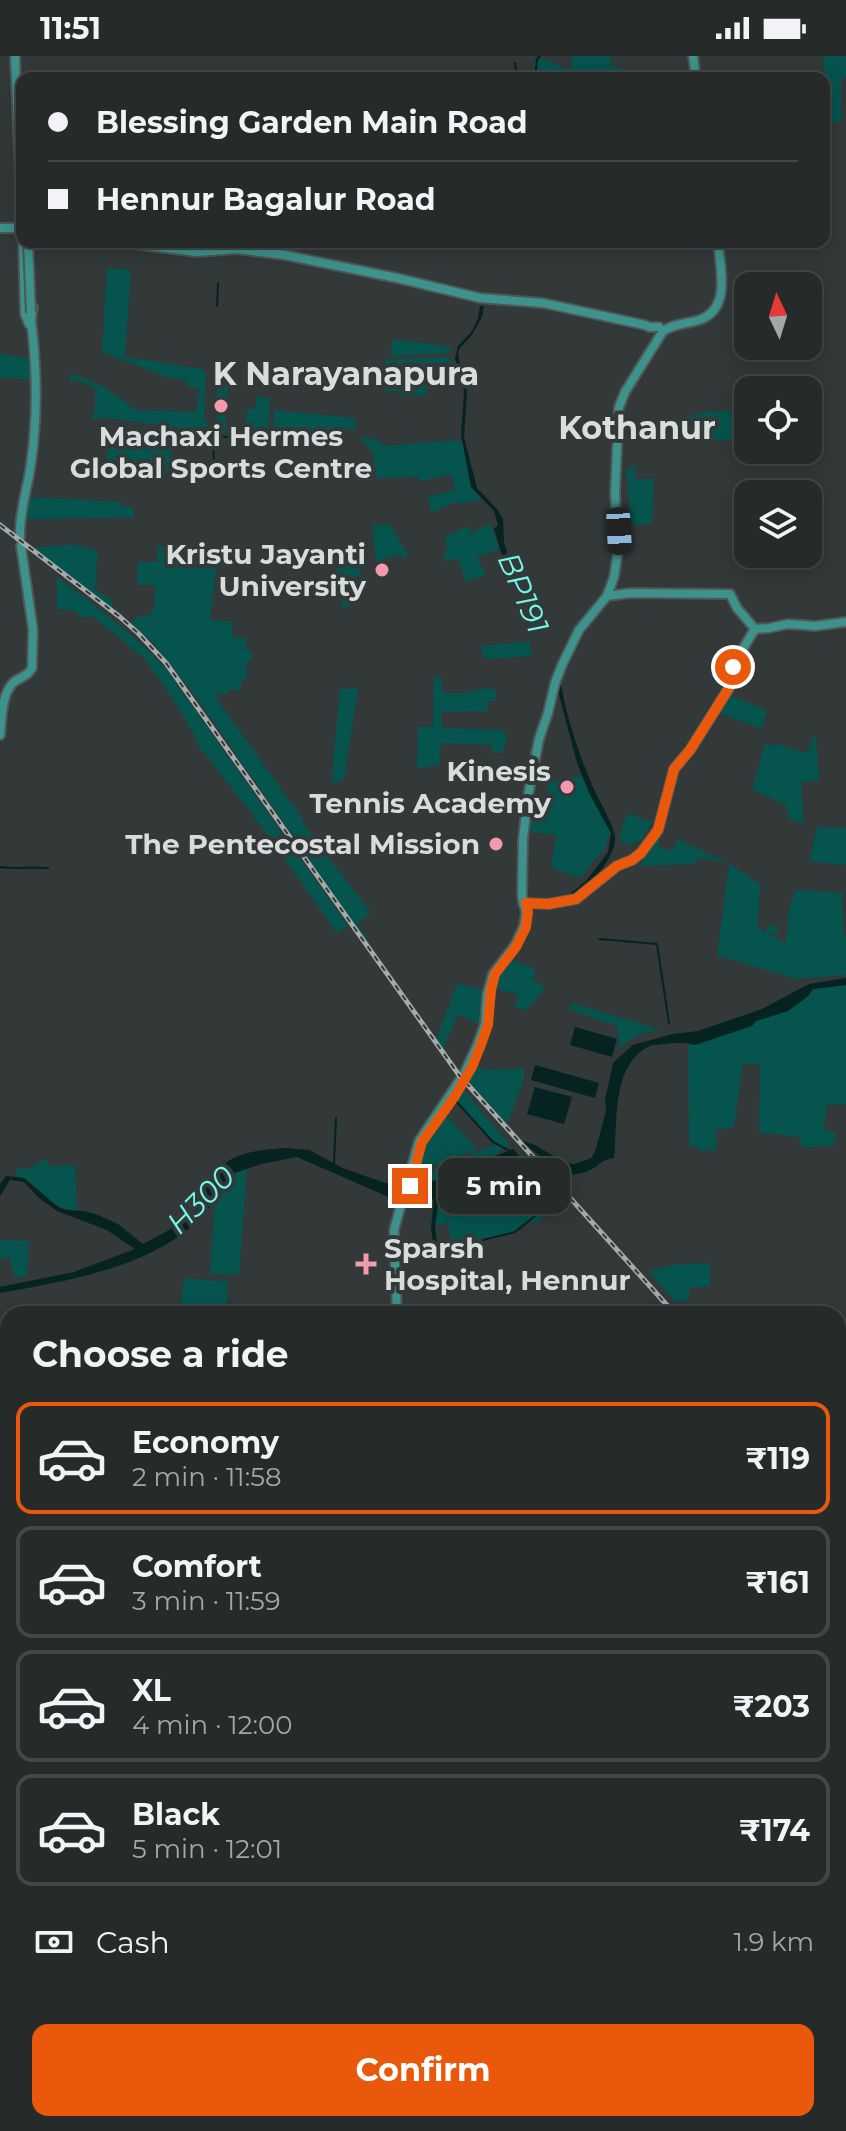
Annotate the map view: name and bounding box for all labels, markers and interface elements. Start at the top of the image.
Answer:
text: 11:51 [40,10,101,47]
text: Blessing Garden Main Road [96,104,528,141]
text: Hennur Bagalur Road [96,181,436,218]
north arrow [734,272,822,360]
map controls [734,272,822,568]
district label: K Narayanapura [213,354,479,393]
button: locate [734,376,822,464]
marker: Machaxi Hermes Global Sports Centre [212,397,230,415]
district label: Kothanur [558,408,716,447]
place label: Machaxi Hermes Global Sports Centre [70,419,372,485]
button: layers [734,480,822,568]
car [606,506,632,556]
place label: Kristu Jayanti University [165,537,366,603]
water label: BP191 [490,547,557,639]
marker: Kristu Jayanti University [373,561,391,579]
route start [715,649,751,685]
place label: Kinesis Tennis Academy [310,754,551,820]
marker: Kinesis Tennis Academy [558,778,576,796]
place label: The Pentecostal Mission [125,827,480,861]
marker: The Pentecostal Mission [487,835,505,853]
water label: H300 [159,1158,242,1241]
callout: 5 min [438,1158,570,1214]
route end [392,1168,428,1204]
text: 5 min [466,1170,542,1202]
place label: Sparsh Hospital, Hennur [384,1231,631,1297]
marker: Sparsh Hospital, Hennur [355,1253,377,1275]
text: Choose a ride [32,1332,289,1376]
icon: car [36,1422,108,1494]
text: Economy [132,1424,279,1461]
text: ₹119 [745,1440,810,1477]
text: 2 min · 11:58 [132,1461,282,1493]
icon: car [36,1546,108,1618]
text: Comfort [132,1548,262,1585]
text: ₹161 [745,1564,810,1601]
text: 3 min · 11:59 [132,1585,281,1617]
icon: car [36,1670,108,1742]
text: XL [132,1672,171,1709]
text: ₹203 [733,1688,810,1725]
text: 4 min · 12:00 [132,1709,292,1741]
icon: car [36,1794,108,1866]
text: Black [132,1796,220,1833]
text: ₹174 [739,1812,810,1849]
text: 5 min · 12:01 [132,1833,282,1865]
icon: cash [32,1920,76,1964]
text: Cash [96,1924,170,1961]
text: 1.9 km [734,1926,814,1958]
button: Confirm [32,2024,814,2116]

